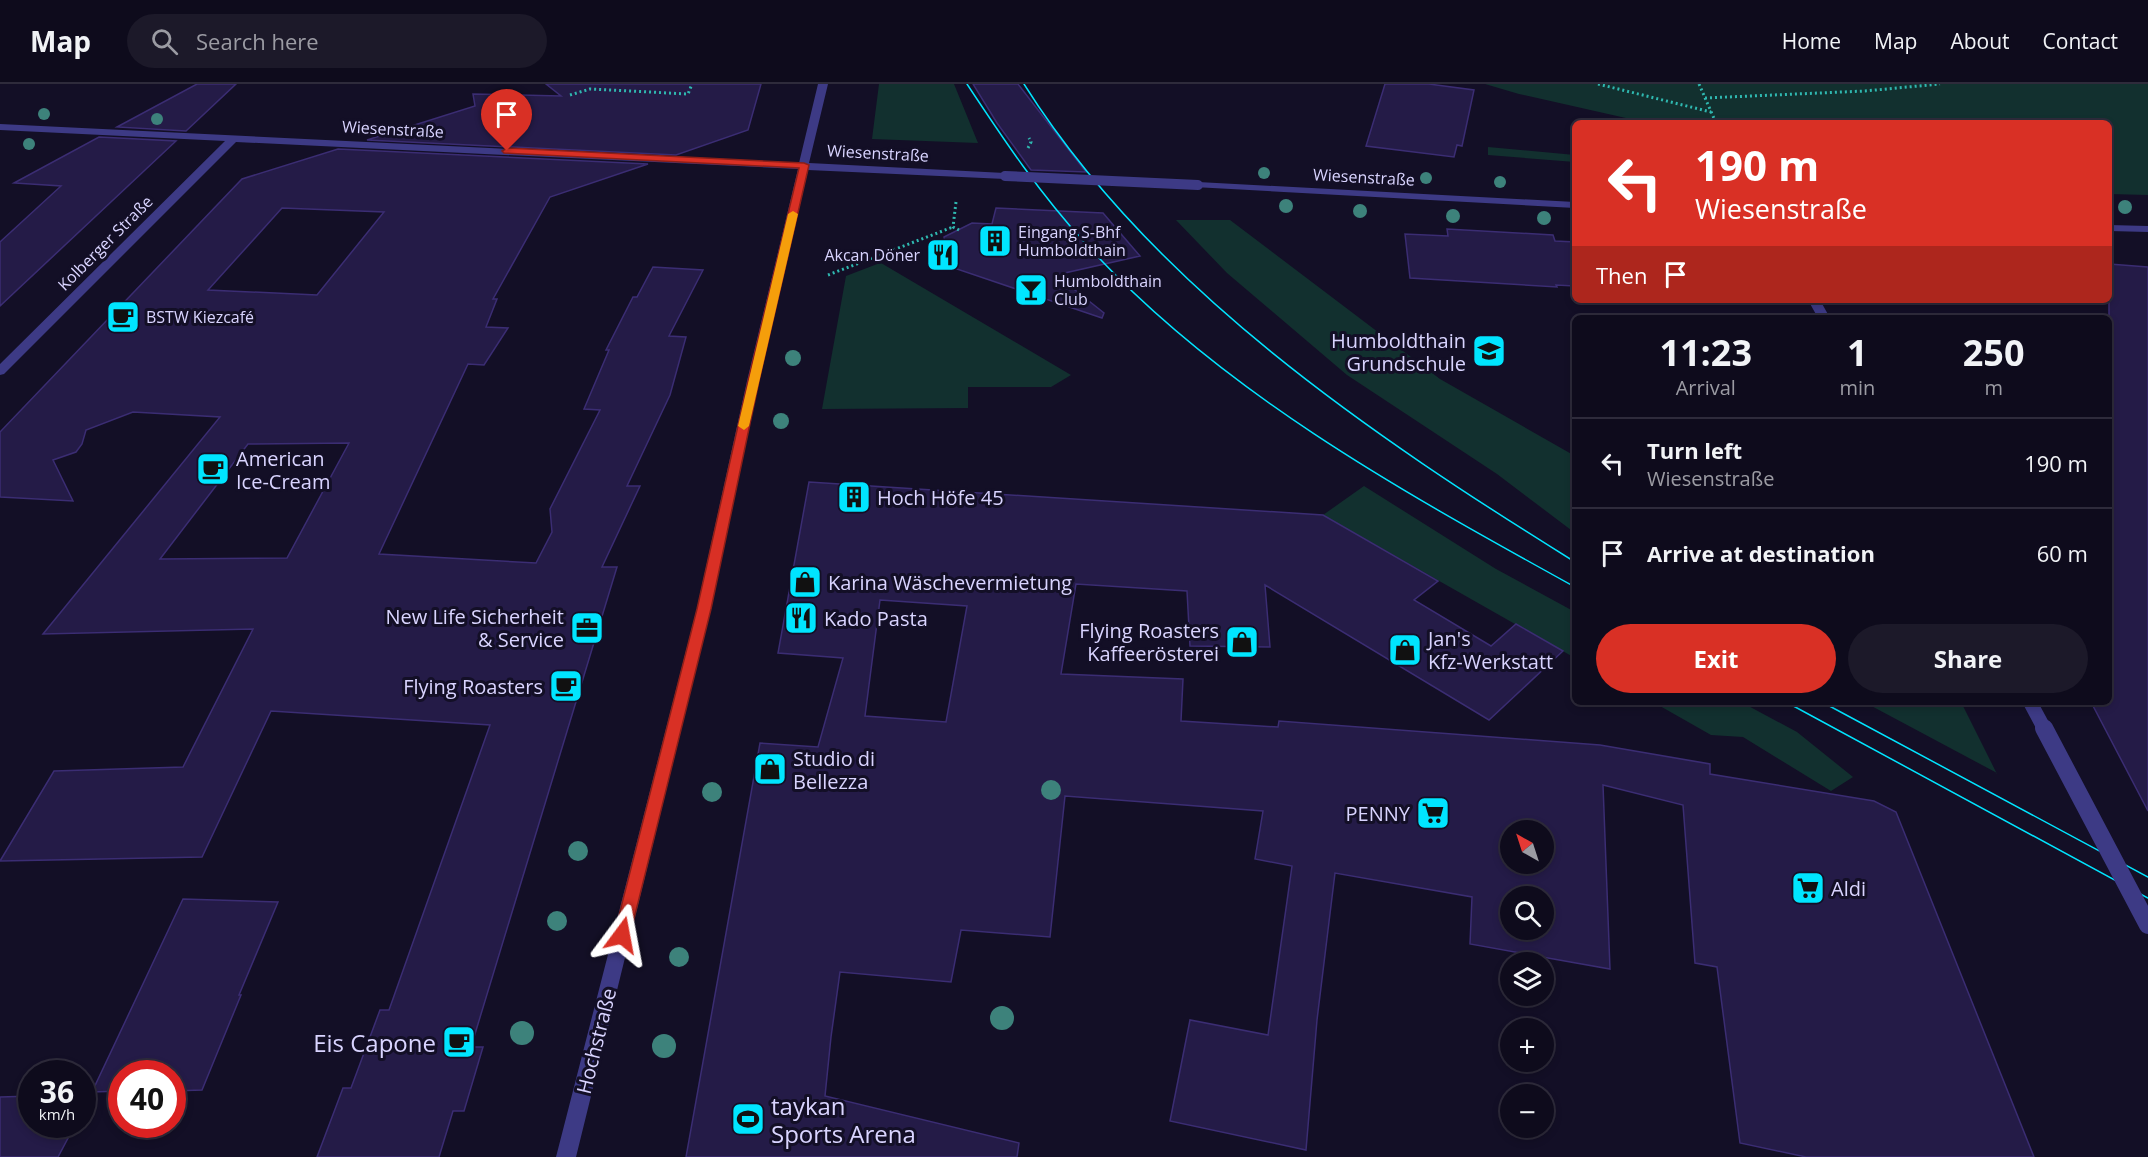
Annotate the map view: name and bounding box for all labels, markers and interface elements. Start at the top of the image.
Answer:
search box [127,14,547,68]
text: Map [30,22,91,60]
icon: search [148,25,181,58]
text: Search here [196,26,319,56]
text: Home [1782,27,1841,55]
text: Map [1874,27,1917,55]
text: About [1950,27,2010,55]
text: Contact [2043,27,2118,55]
pin [481,89,532,151]
icon: arrive [490,98,523,131]
street label: Wiesenstraße [342,115,444,143]
text: 190 m [1695,136,1819,193]
street label: Wiesenstraße [827,139,929,167]
icon: left [1596,144,1674,222]
street label: Wiesenstraße [1313,163,1415,191]
text: Wiesenstraße [1695,190,1867,227]
street label: Kolberger Straße [53,191,157,295]
place label: Eingang S-Bhf Humboldthain [1018,221,1126,261]
building icon: Eingang S-Bhf Humboldthain [977,223,1013,259]
restaurant icon: Akcan Döner [925,237,961,273]
place label: Akcan Döner [824,244,920,266]
icon: arrive [1659,258,1692,291]
text: Then [1596,260,1647,290]
place label: Humboldthain Club [1054,270,1162,310]
bar icon: Humboldthain Club [1013,272,1049,308]
cafe icon: BSTW Kiezcafé [105,299,141,335]
place label: BSTW Kiezcafé [146,306,254,328]
place label: Humboldthain Grundschule [1331,327,1466,377]
text: 11:23 [1659,328,1752,377]
text: 1 [1847,328,1868,377]
text: 250 [1963,328,2025,377]
school or university icon: Humboldthain Grundschule [1471,333,1507,369]
text: Arrival [1676,374,1736,401]
text: min [1839,374,1875,401]
text: m [1984,374,2003,401]
text: Turn left [1647,435,1742,465]
place label: American Ice-Cream [236,445,330,495]
icon: left [1596,447,1629,480]
text: 190 m [2024,448,2088,478]
cafe icon: American Ice-Cream [195,451,231,487]
text: Wiesenstraße [1647,465,1774,492]
building icon: Hoch Höfe 45 [836,479,872,515]
place label: Hoch Höfe 45 [877,484,1004,511]
icon: arrive [1596,537,1629,570]
text: Arrive at destination [1647,538,1875,568]
text: 60 m [2037,538,2088,568]
shop icon: Karina Wäschevermietung [787,564,823,600]
place label: Karina Wäschevermietung [828,569,1072,596]
restaurant icon: Kado Pasta [783,600,819,636]
place label: New Life Sicherheit & Service [385,603,564,653]
place label: Kado Pasta [824,605,928,632]
office icon: New Life Sicherheit & Service [569,610,605,646]
place label: Flying Roasters Kaffeerösterei [1079,617,1219,667]
shop icon: Flying Roasters Kaffeerösterei [1224,624,1260,660]
button: Exit [1596,624,1836,693]
button: Share [1848,624,2088,693]
place label: Jan's Kfz-Werkstatt [1426,625,1553,675]
shop icon: Jan's Kfz-Werkstatt [1387,632,1423,668]
cafe icon: Flying Roasters [548,668,584,704]
place label: Flying Roasters [403,673,543,700]
place label: Studio di Bellezza [793,745,875,795]
shop icon: Studio di Bellezza [752,751,788,787]
supermarket icon: PENNY [1415,795,1451,831]
place label: PENNY [1346,800,1411,827]
north arrow [1500,820,1554,874]
map controls [1500,820,1554,1138]
supermarket icon: Aldi [1790,870,1826,906]
place label: Aldi [1831,875,1866,902]
button: search [1500,886,1554,940]
position arrow [590,903,654,967]
button: layers [1500,952,1554,1006]
street label: Hochstraße [570,985,622,1097]
button: + [1500,1018,1554,1072]
cafe icon: Eis Capone [441,1024,477,1060]
place label: Eis Capone [313,1026,436,1059]
speed limit sign: 40 [108,1060,186,1138]
text: 36 [40,1071,74,1112]
button: − [1500,1084,1554,1138]
place label: taykan Sports Arena [771,1089,916,1150]
sports icon: taykan Sports Arena [730,1101,766,1137]
text: km/h [39,1104,75,1124]

